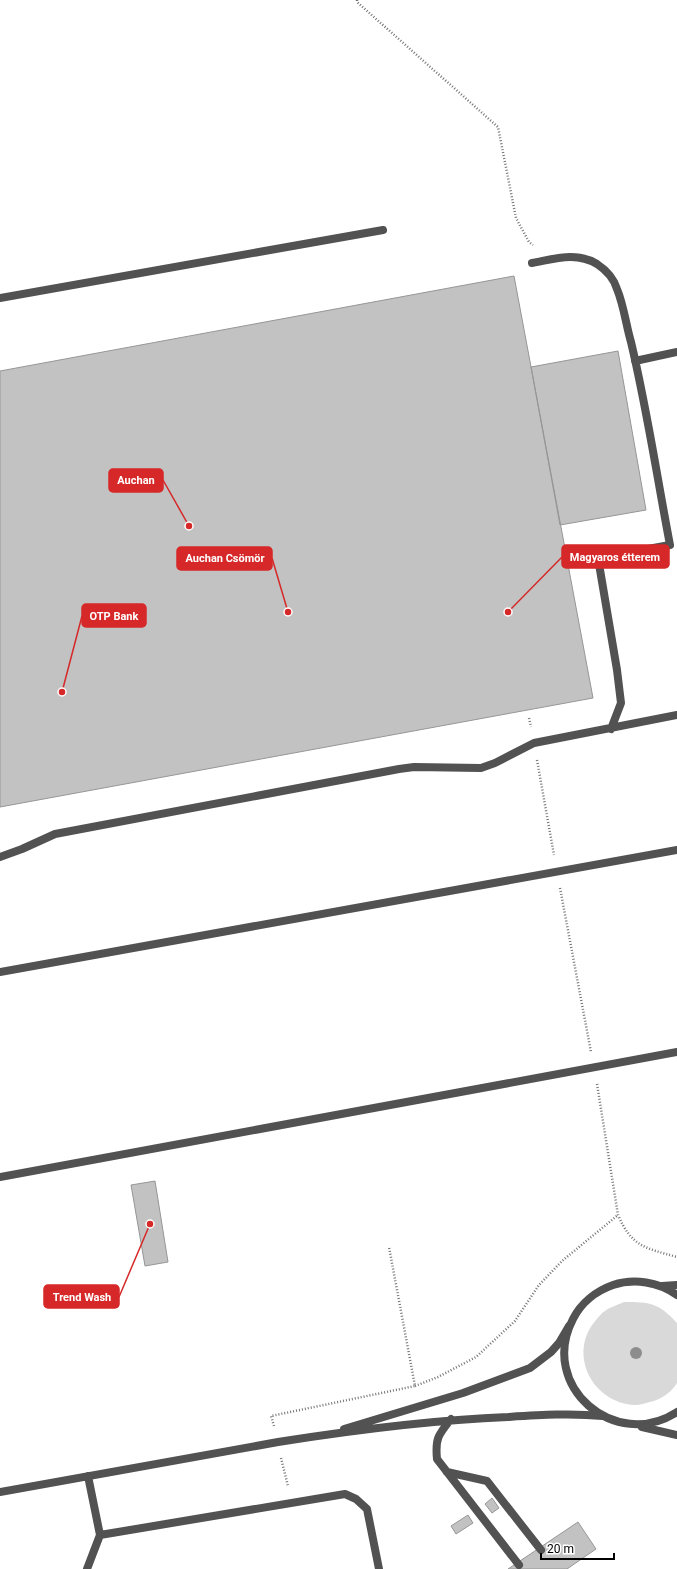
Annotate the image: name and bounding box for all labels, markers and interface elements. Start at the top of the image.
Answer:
callout: Auchan [109,469,163,492]
text: Auchan [117,474,155,487]
callout: Magyaros étterem [562,545,669,568]
callout: Auchan Csömör [177,547,272,570]
text: Magyaros étterem [570,551,660,564]
text: Auchan Csömör [186,552,265,565]
callout: OTP Bank [82,604,146,627]
text: OTP Bank [90,610,139,623]
callout: Trend Wash [44,1285,119,1308]
text: Trend Wash [53,1291,111,1304]
scale bar [541,1535,614,1561]
text: 20 m [547,1542,574,1556]

